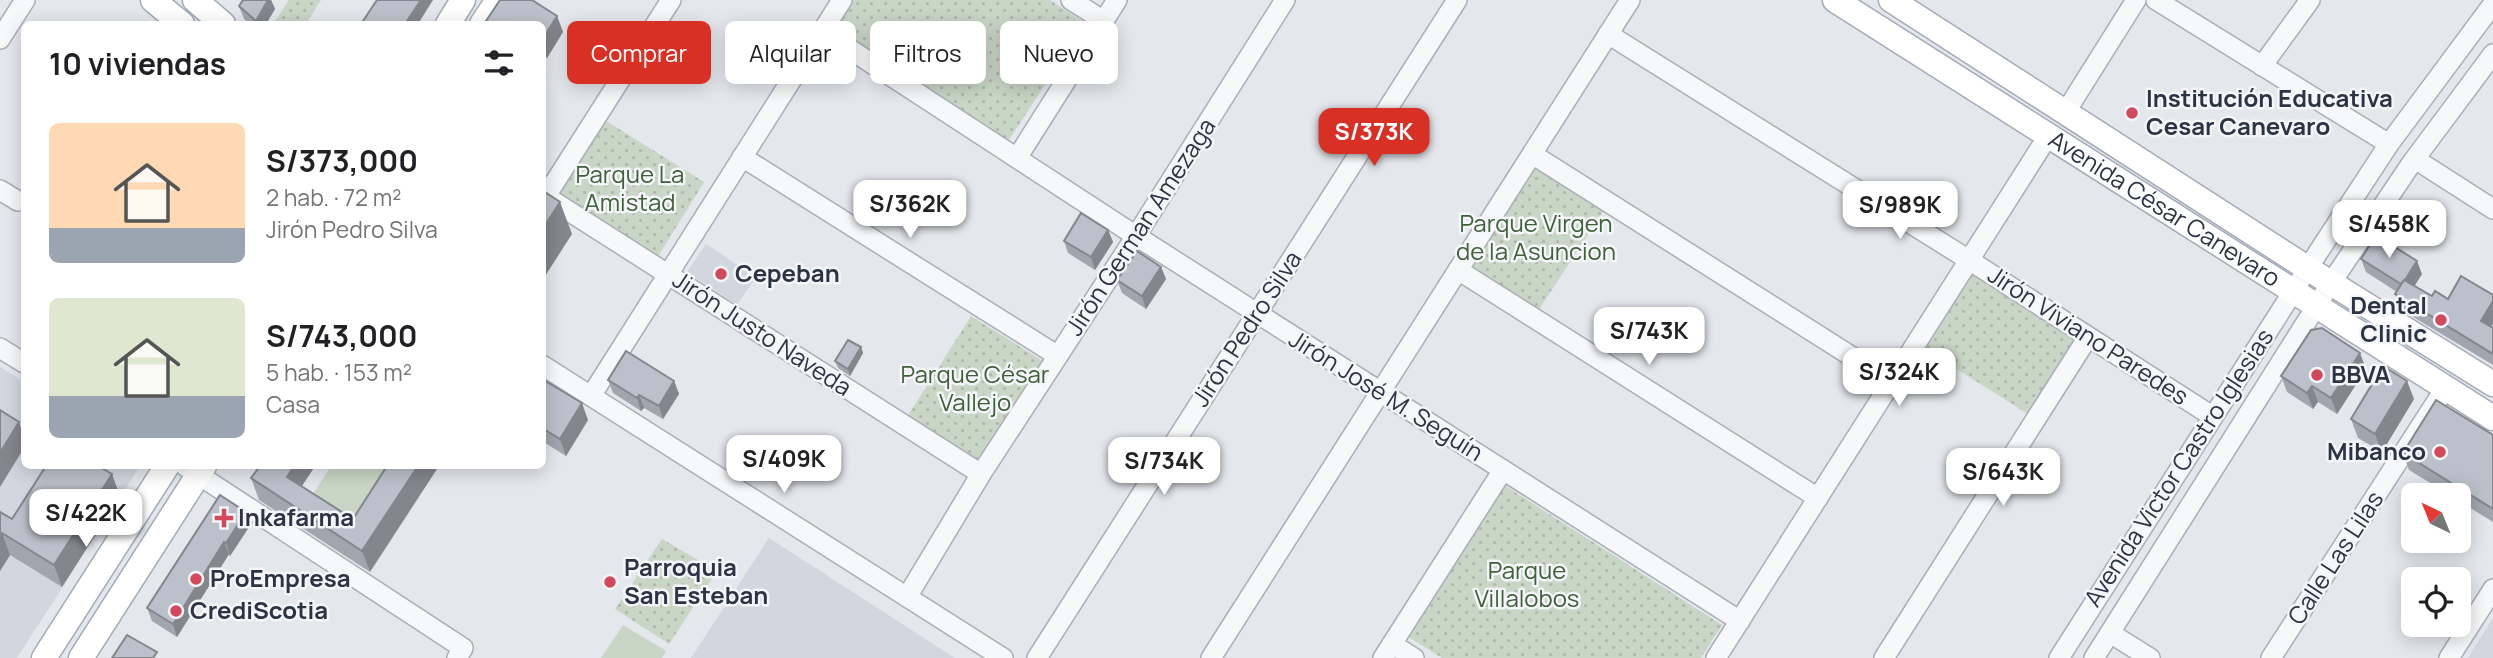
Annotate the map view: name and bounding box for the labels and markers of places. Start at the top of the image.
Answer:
place label: Institución Educativa Cesar Canevaro [2146,81,2393,142]
marker: Institución Educativa Cesar Canevaro [2124,105,2140,121]
pin: S/373K [1317,108,1431,168]
pin: S/362K [853,180,967,240]
pin: S/989K [1843,182,1957,241]
pin: S/458K [2332,201,2446,260]
place label: Cepeban [735,256,840,289]
marker: Cepeban [713,266,729,282]
place label: Dental Clinic [2350,288,2427,349]
pin: S/743K [1592,308,1706,367]
marker: Dental Clinic [2433,312,2449,328]
pin: S/324K [1842,348,1956,408]
place label: BBVA [2331,357,2390,390]
marker: BBVA [2309,367,2325,383]
place label: Mibanco [2327,434,2426,467]
pin: S/409K [727,435,841,495]
pin: S/734K [1107,438,1221,497]
marker: Mibanco [2432,444,2448,460]
pin: S/643K [1946,448,2060,508]
pin: S/422K [29,490,143,549]
place label: Inkafarma [238,500,354,533]
marker: Inkafarma [216,510,232,526]
place label: Parroquia San Esteban [624,550,768,611]
place label: ProEmpresa [210,561,351,594]
marker: ProEmpresa [188,571,204,587]
marker: Parroquia San Esteban [602,574,618,590]
place label: CrediScotia [190,593,328,626]
marker: CrediScotia [168,603,184,619]

